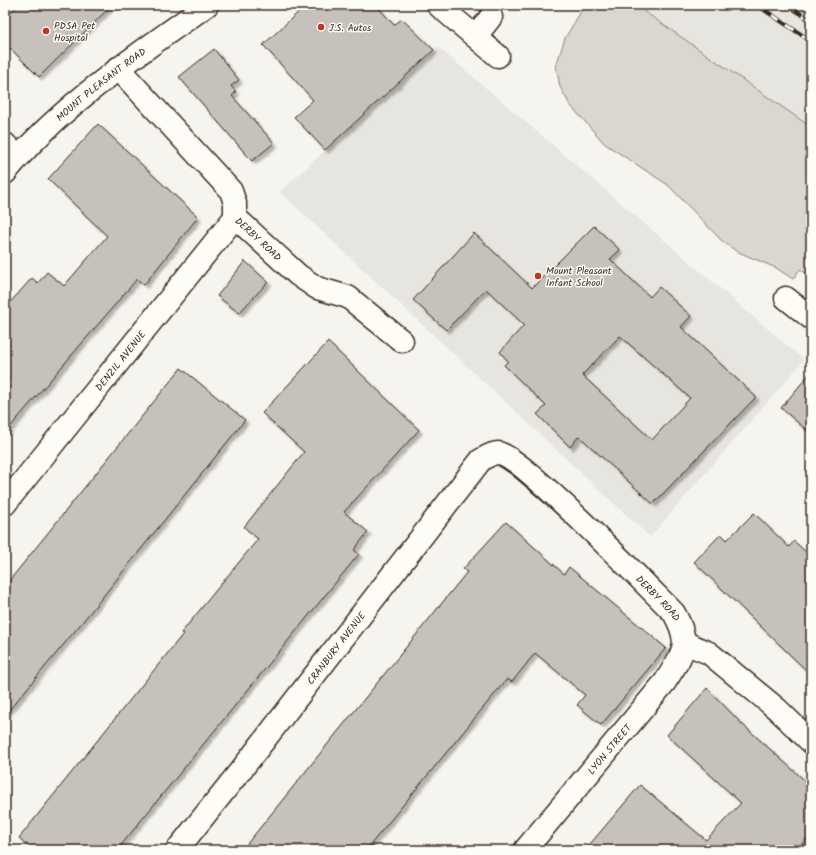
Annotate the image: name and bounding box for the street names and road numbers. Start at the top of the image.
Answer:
street label: MOUNT PLEASANT ROAD [53,44,150,125]
street label: DERBY ROAD [231,214,285,266]
street label: DENZIL AVENUE [92,326,151,395]
street label: DERBY ROAD [632,572,684,625]
street label: CRANBURY AVENUE [303,608,371,688]
street label: LYON STREET [584,720,637,778]

